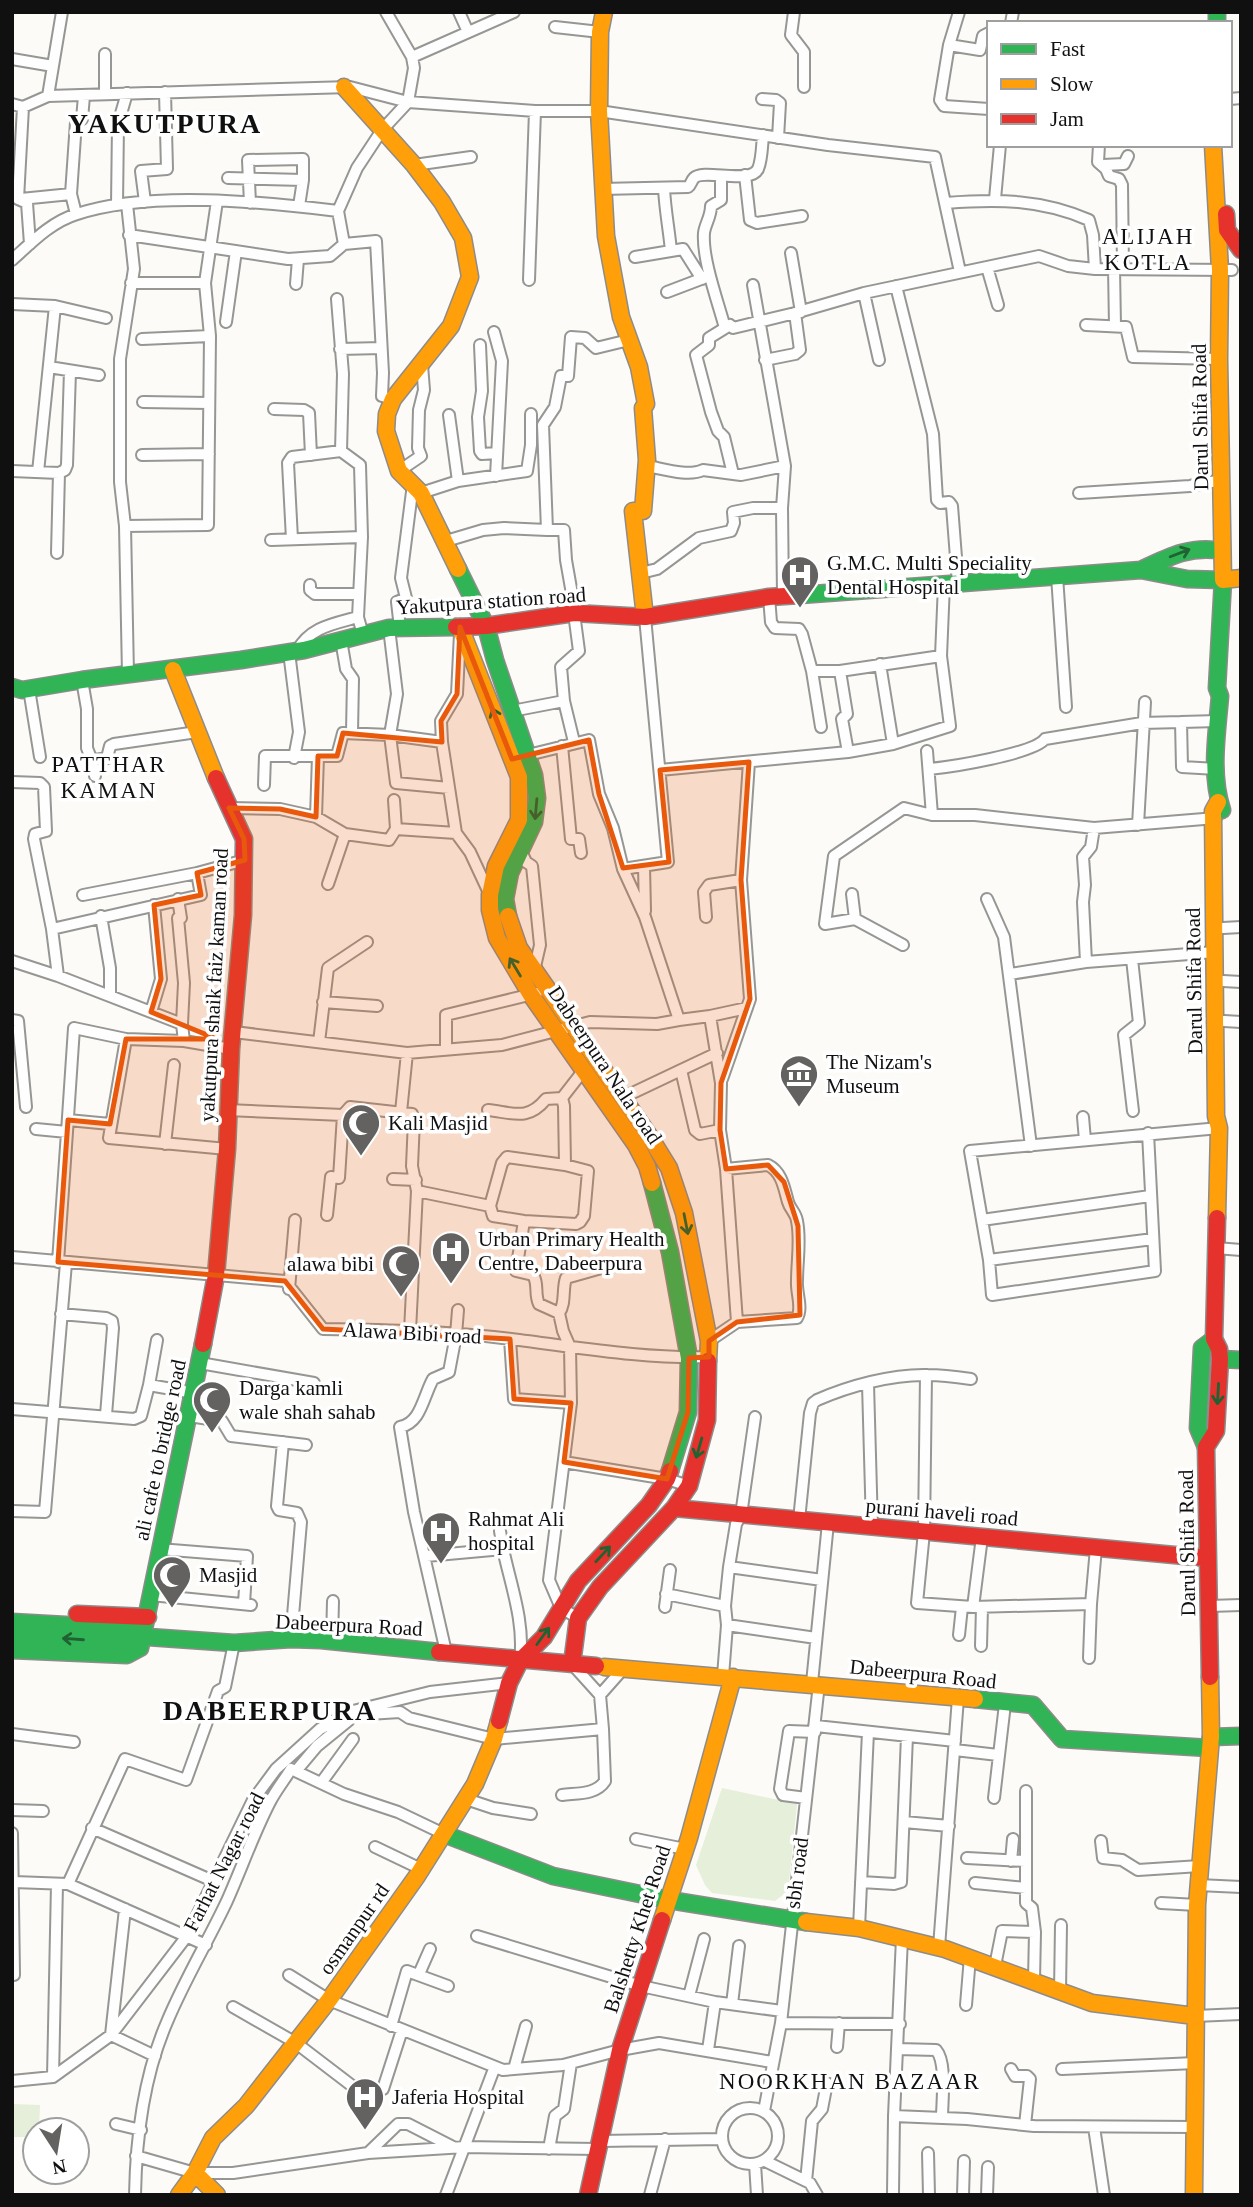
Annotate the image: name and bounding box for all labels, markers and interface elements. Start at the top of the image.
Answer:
legend [987,21,1232,147]
text: Fast [1050,37,1085,61]
text: Slow [1050,72,1094,96]
text: Jam [1050,107,1084,131]
district label: YAKUTPURA [68,108,262,139]
district label: ALIJAH KOTLA [1102,224,1194,275]
street label: Darul Shifa Road [1187,343,1213,491]
one-way arrow [1169,545,1191,558]
place label: G.M.C. Multi Speciality Dental Hospital [827,551,1032,599]
hospital icon: G.M.C. Multi Speciality Dental Hospital [779,554,821,609]
street label: Yakutpura station road [395,582,587,620]
one-way arrow [488,707,501,729]
district label: PATTHAR KAMAN [51,752,167,803]
one-way arrow [529,797,542,819]
street label: yakutpura shaik faiz kaman road [195,847,233,1122]
street label: Darul Shifa Road [1181,907,1207,1055]
one-way arrow [507,958,521,978]
street label: Dabeerpura Nala road [543,981,667,1149]
place label: The Nizam's Museum [826,1050,932,1098]
museum icon: The Nizam's Museum [778,1053,820,1108]
mosque icon: Kali Masjid [340,1102,382,1157]
place label: Kali Masjid [388,1111,488,1135]
one-way arrow [679,1212,693,1235]
place label: Urban Primary Health Centre, Dabeerpura [478,1227,665,1275]
hospital icon: Urban Primary Health Centre, Dabeerpura [430,1230,472,1285]
mosque icon: alawa bibi [380,1243,422,1298]
place label: alawa bibi [287,1252,374,1276]
street label: Alawa Bibi road [342,1317,482,1349]
street label: ali cafe to bridge road [129,1357,191,1543]
place label: Darga kamli wale shah sahab [239,1376,375,1424]
mosque icon: Darga kamli wale shah sahab [191,1379,233,1434]
one-way arrow [1212,1382,1225,1405]
one-way arrow [692,1437,705,1459]
street label: Darul Shifa Road [1174,1469,1200,1617]
street label: purani haveli road [865,1493,1020,1531]
place label: Rahmat Ali hospital [468,1507,564,1555]
hospital icon: Rahmat Ali hospital [420,1510,462,1565]
one-way arrow [594,1546,611,1563]
mosque icon: Masjid [151,1554,193,1609]
place label: Masjid [199,1563,258,1587]
street label: Dabeerpura Road [275,1609,424,1641]
one-way arrow [536,1627,550,1646]
one-way arrow [63,1632,85,1645]
street label: Dabeerpura Road [848,1654,998,1694]
district label: DABEERPURA [163,1695,377,1726]
street label: Farhat Nagar road [179,1788,270,1936]
street label: sbh road [781,1835,813,1910]
street label: Balshetty Khet Road [599,1842,676,2016]
street label: osmanpur rd [314,1878,394,1979]
district label: NOORKHAN BAZAAR [719,2069,981,2094]
hospital icon: Jaferia Hospital [344,2076,386,2131]
place label: Jaferia Hospital [392,2085,525,2109]
north arrow [21,2116,91,2186]
text: N [50,2155,68,2179]

